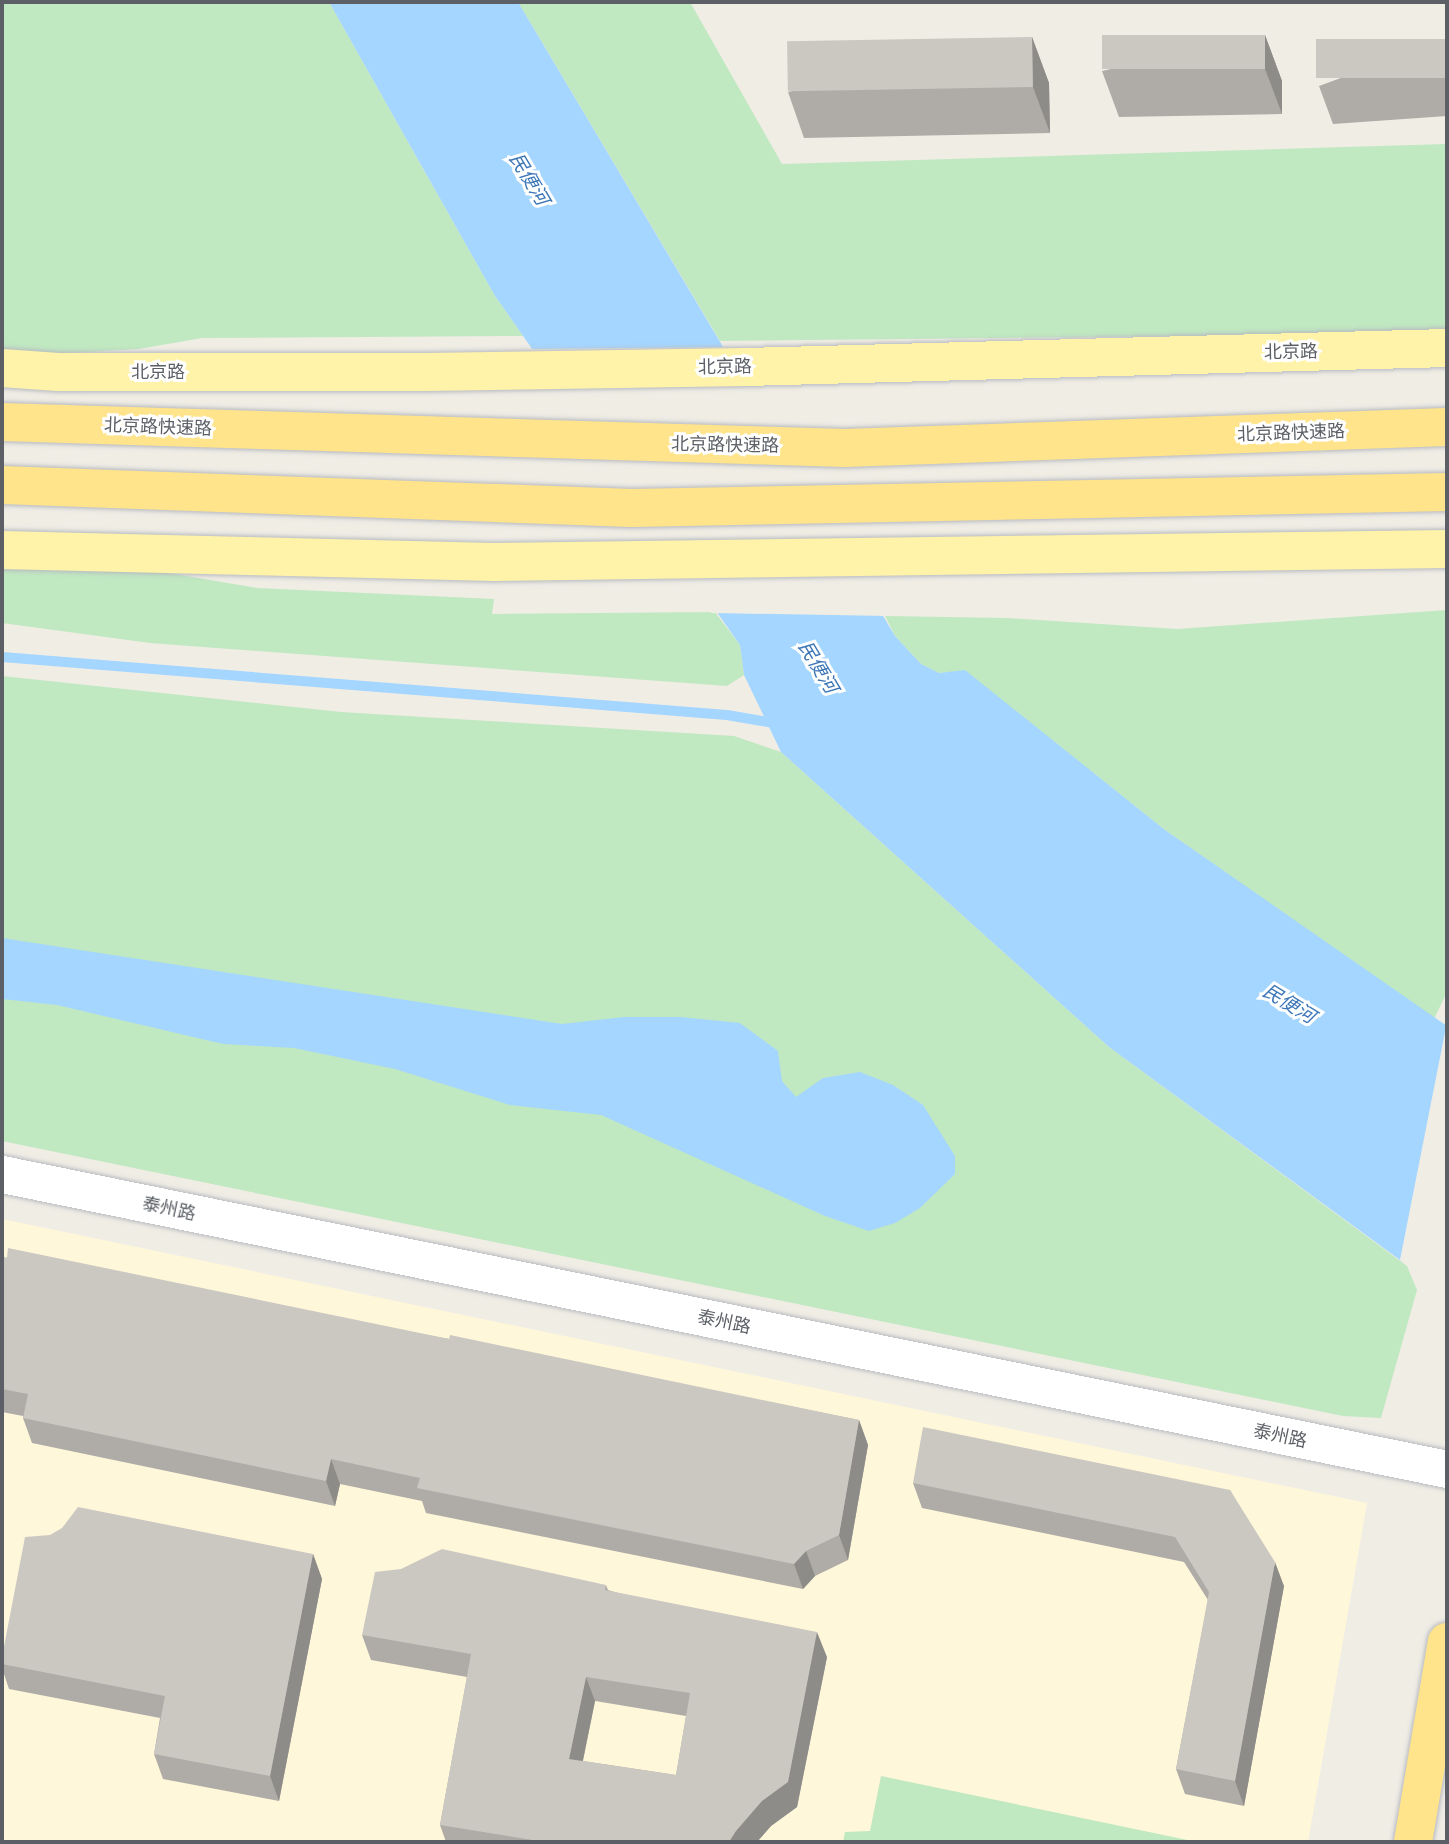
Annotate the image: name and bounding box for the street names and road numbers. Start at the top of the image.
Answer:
street label: 北京路 [1264,341,1318,363]
street label: 北京路 [698,356,752,378]
street label: 北京路 [131,361,185,383]
street label: 北京路快速路 [104,414,212,440]
street label: 北京路快速路 [1237,420,1345,446]
street label: 北京路快速路 [671,433,779,457]
street label: 泰州路 [140,1193,198,1225]
street label: 泰州路 [695,1306,753,1338]
street label: 泰州路 [1251,1420,1309,1452]

